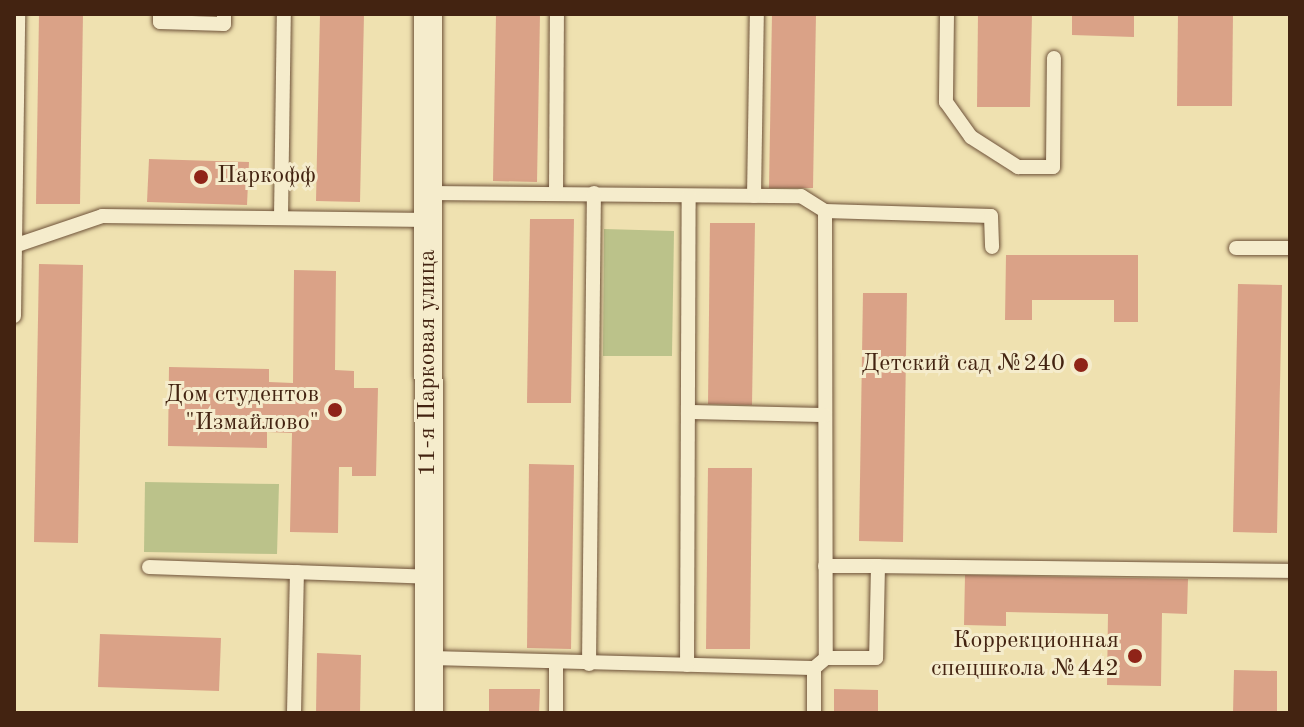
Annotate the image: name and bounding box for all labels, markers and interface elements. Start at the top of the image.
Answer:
place label: Паркофф [217,163,316,191]
marker: Паркофф [192,168,210,186]
street label: 11-я Парковая улица [415,249,443,477]
place label: Детский сад №240 [862,351,1065,379]
marker: Детский сад №240 [1072,356,1090,374]
place label: Дом студентов "Измайлово" [165,382,319,438]
marker: Дом студентов "Измайлово" [326,401,344,419]
place label: Коррекционная спецшкола №442 [931,628,1119,684]
marker: Коррекционная спецшкола №442 [1126,647,1144,665]

